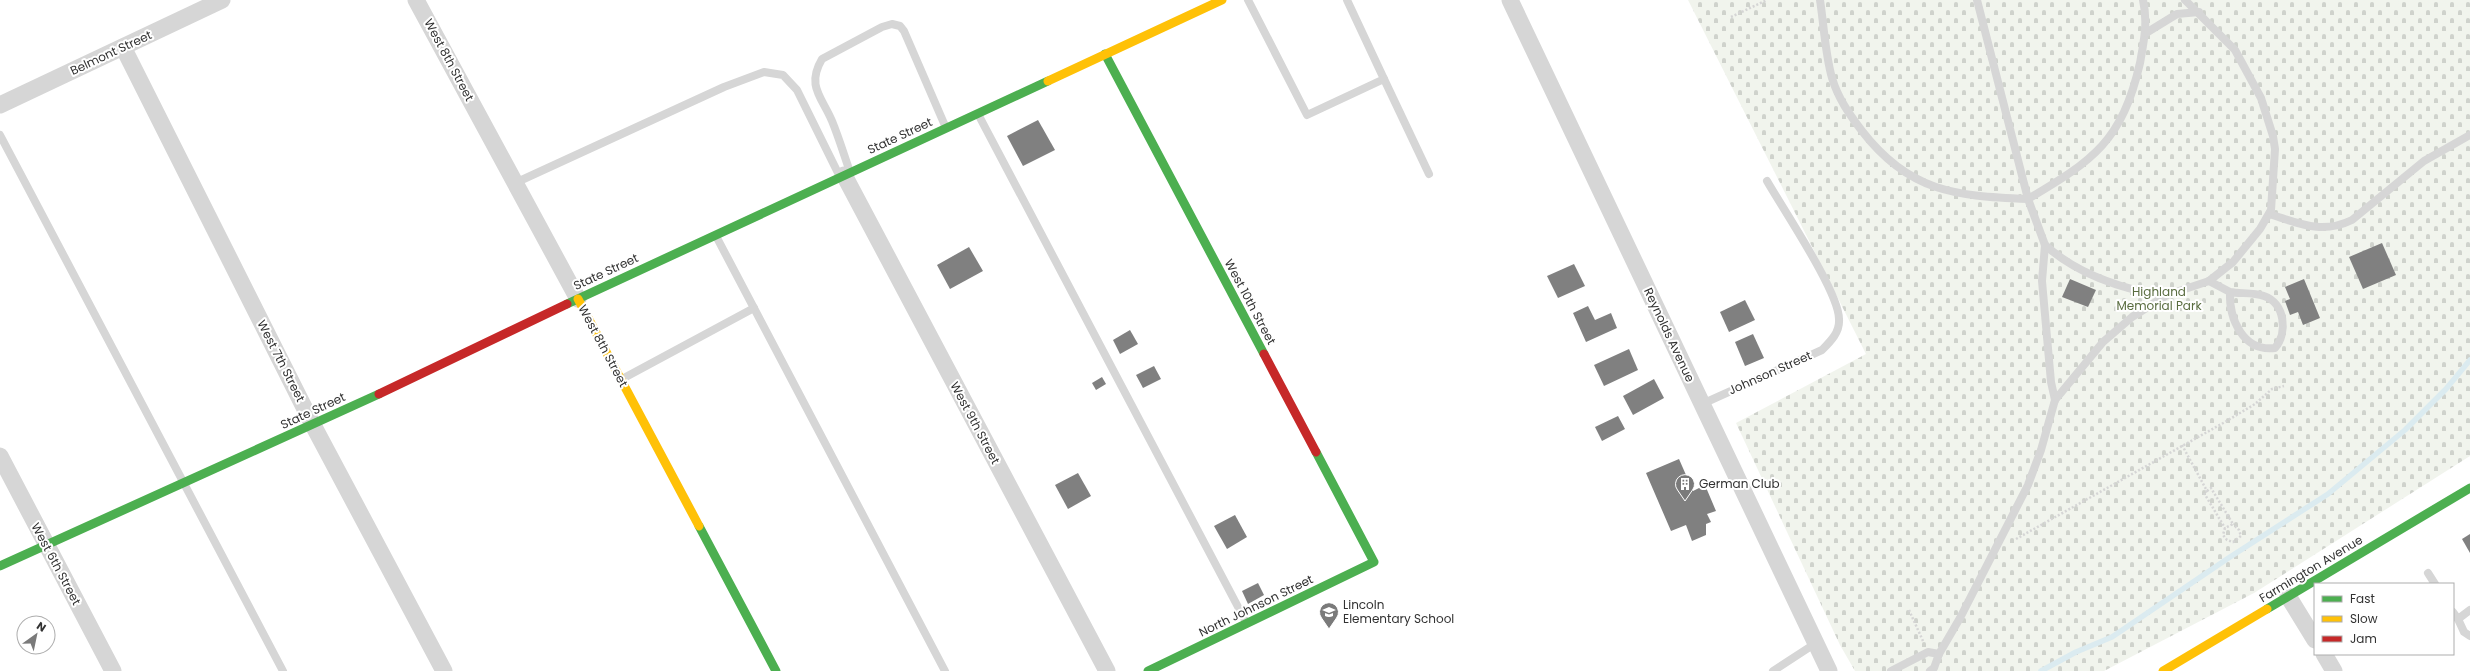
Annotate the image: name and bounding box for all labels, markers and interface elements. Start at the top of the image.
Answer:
street label: West 8th Street [421,16,478,104]
street label: Belmont Street [67,26,154,79]
street label: State Street [865,113,935,158]
street label: State Street [571,249,641,294]
street label: West 10th Street [1221,256,1280,348]
park label: Highland Memorial Park [2116,283,2202,314]
street label: Reynolds Avenue [1640,285,1699,385]
street label: West 8th Street [575,302,632,390]
street label: West 7th Street [253,317,309,405]
street label: Johnson Street [1726,347,1814,398]
street label: West 9th Street [947,379,1004,467]
street label: State Street [278,388,348,433]
building icon: German Club [1674,473,1696,501]
place label: German Club [1699,475,1780,492]
street label: West 6th Street [28,520,85,608]
street label: Farmington Avenue [2256,531,2366,606]
street label: North Johnson Street [1196,570,1316,641]
legend [2314,583,2454,655]
text: Fast [2350,590,2375,607]
place label: Lincoln Elementary School [1343,596,1454,627]
school or university icon: Lincoln Elementary School [1318,601,1340,629]
text: Slow [2350,610,2378,627]
north arrow [16,615,56,655]
text: N [34,618,49,636]
text: Jam [2350,630,2377,647]

